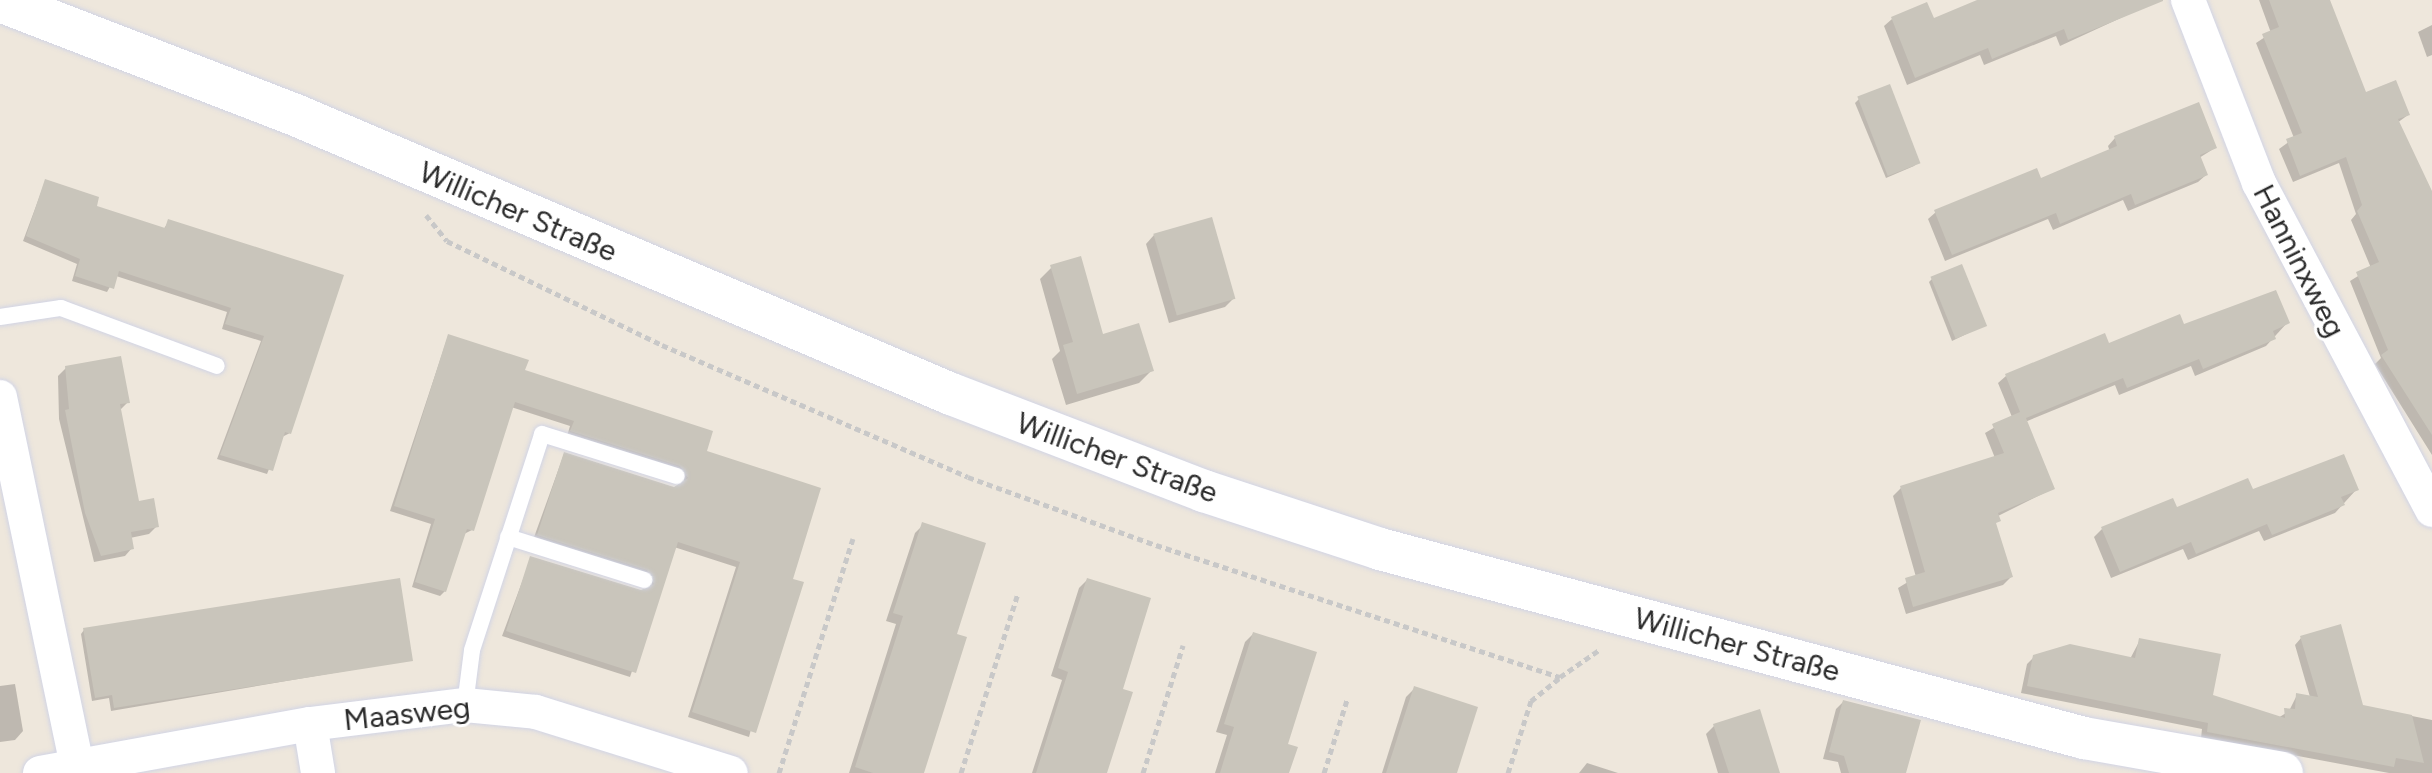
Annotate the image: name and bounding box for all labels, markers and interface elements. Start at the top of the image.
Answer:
street label: Willicher Straße [414,154,622,270]
street label: Hanninxweg [2245,179,2353,343]
street label: Willicher Straße [1012,405,1222,511]
street label: Willicher Straße [1630,600,1844,690]
street label: Maasweg [342,689,472,739]

